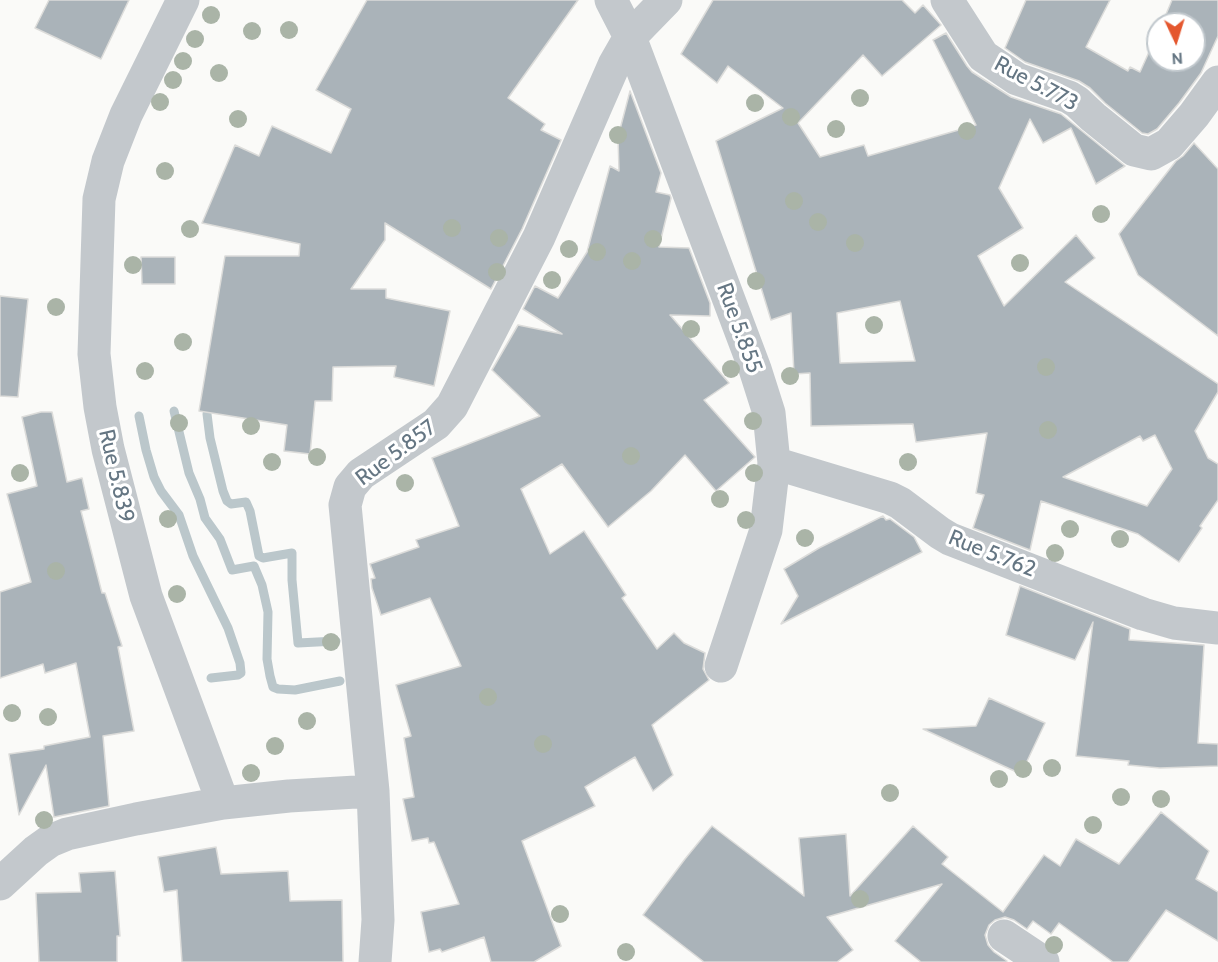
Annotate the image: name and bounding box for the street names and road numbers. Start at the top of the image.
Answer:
street label: Rue 5.773 [990,51,1082,117]
street label: Rue 5.855 [710,279,768,377]
street label: Rue 5.857 [351,414,441,492]
street label: Rue 5.839 [92,427,140,525]
street label: Rue 5.762 [945,525,1039,583]

